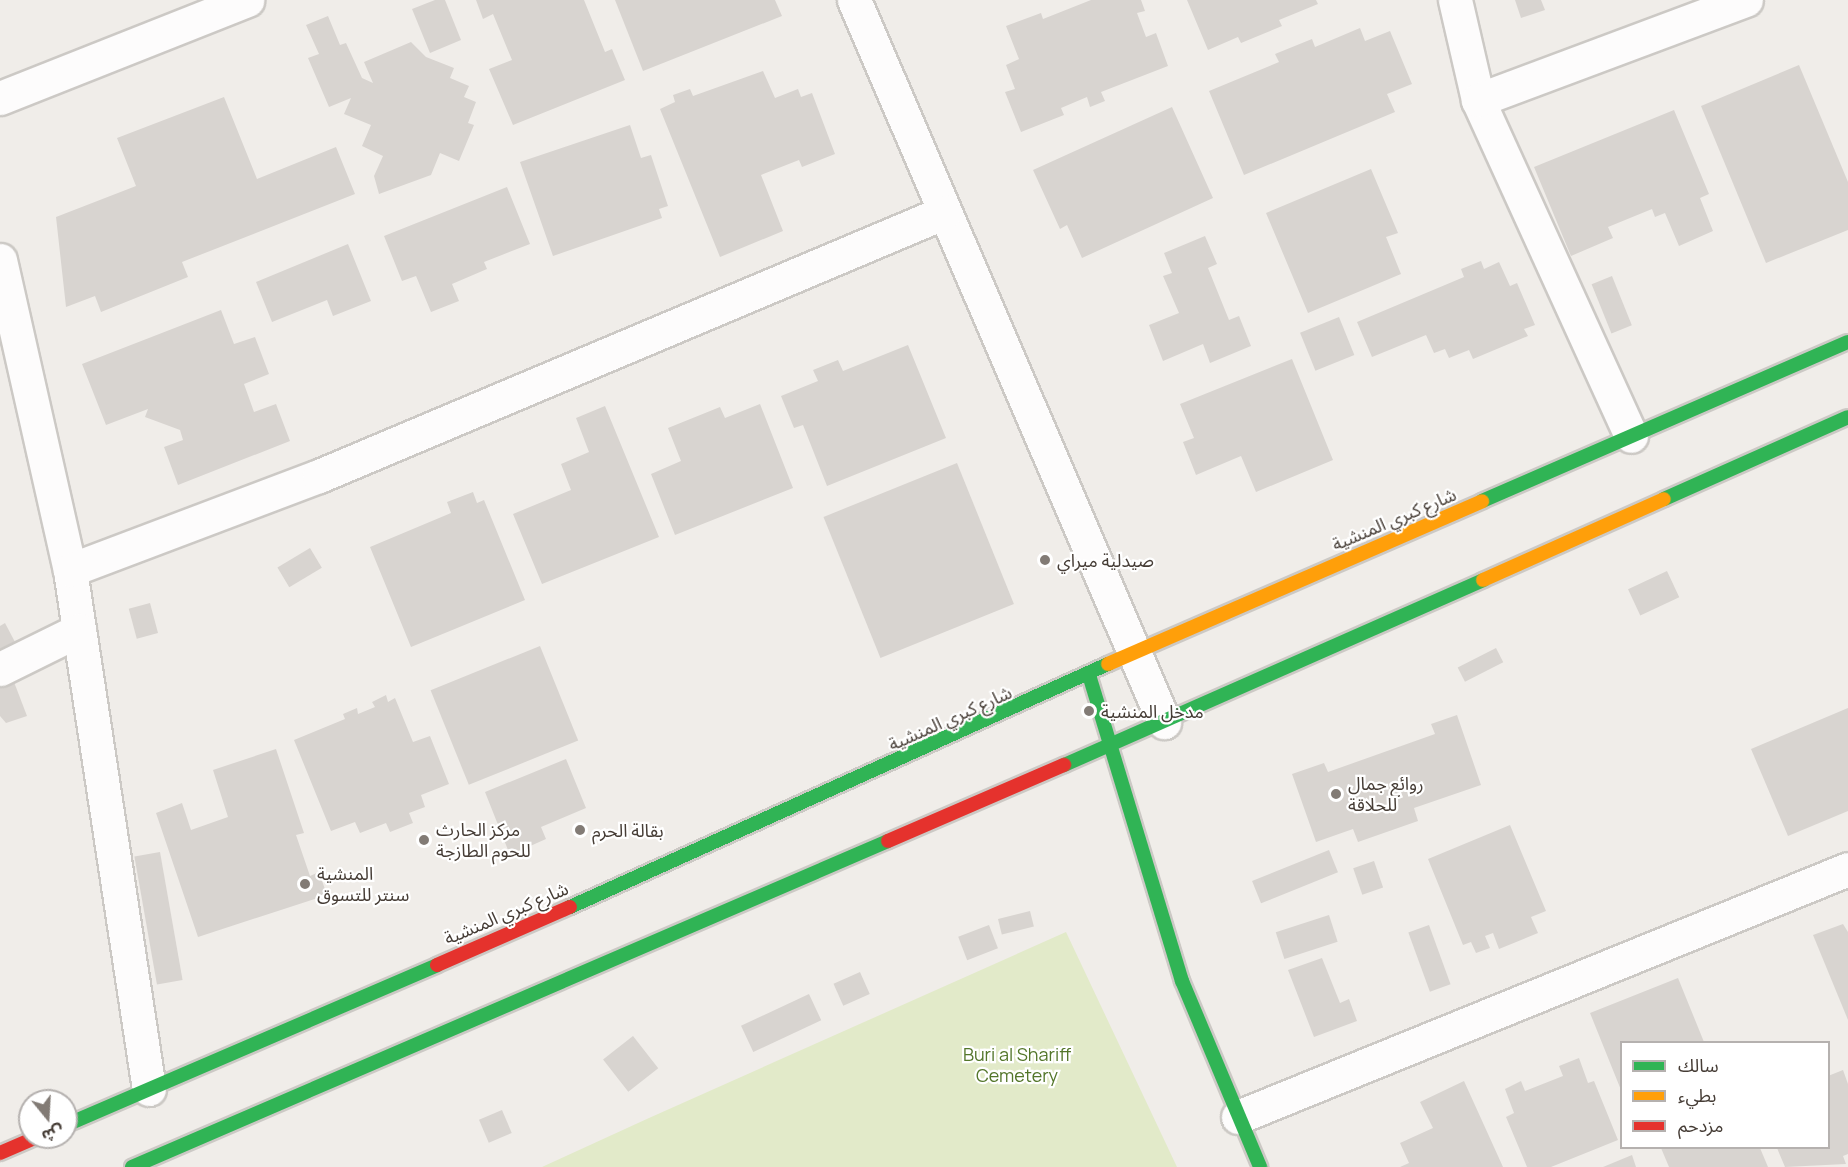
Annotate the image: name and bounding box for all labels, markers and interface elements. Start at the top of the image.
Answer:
street label: شارع كبري المنشية [1329,483,1459,555]
place label: صيدلية ميراي [1057,549,1154,571]
marker: صيدلية ميراي [1038,553,1052,567]
street label: شارع كبري المنشية [885,681,1015,755]
place label: مدخل المنشية [1101,700,1204,722]
marker: مدخل المنشية [1082,704,1096,718]
place label: روائع جمال للحلاقة [1348,773,1424,816]
marker: روائع جمال للحلاقة [1329,787,1343,801]
place label: مركز الحارث للحوم الطازجة [436,819,531,862]
place label: بقالة الحرم [592,819,664,841]
marker: بقالة الحرم [573,823,587,837]
marker: مركز الحارث للحوم الطازجة [417,833,431,847]
place label: المنشية سنتر للتسوق [317,863,409,906]
marker: المنشية سنتر للتسوق [298,877,312,891]
street label: شارع كبري المنشية [441,877,571,949]
legend [1620,1041,1830,1149]
park label: Buri al Shariff Cemetery [963,1044,1071,1086]
text: سالك [1678,1053,1719,1077]
text: بطيء [1678,1083,1716,1107]
north arrow [18,1089,78,1149]
text: مزدحم [1678,1113,1723,1137]
text: ش [39,1120,67,1148]

